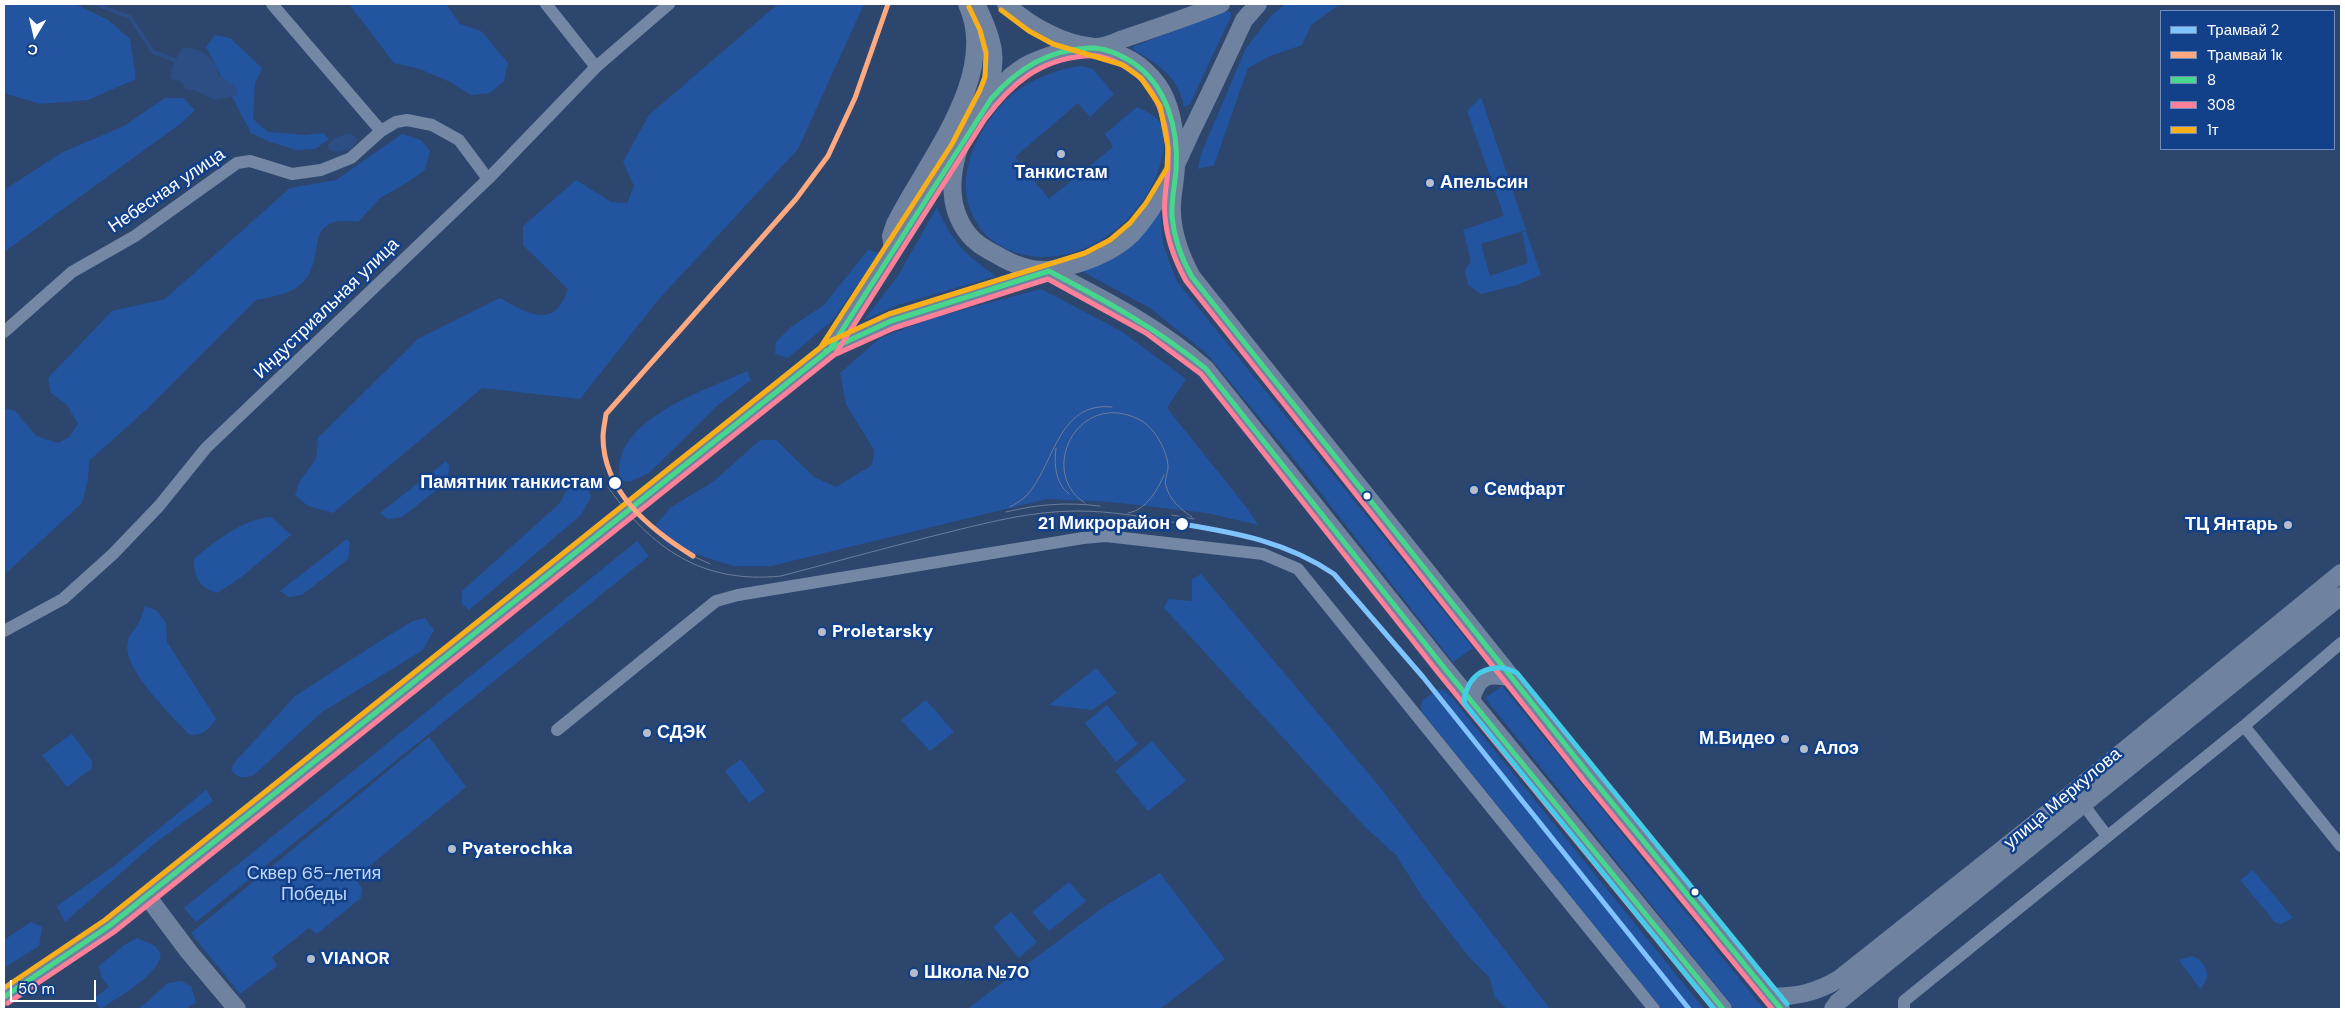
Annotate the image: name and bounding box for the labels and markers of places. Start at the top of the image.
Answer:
marker: Танкистам [1055,148,1067,160]
place label: Танкистам [1014,162,1108,184]
place label: Апельсин [1440,172,1528,194]
marker: Апельсин [1424,177,1436,189]
place label: Памятник танкистам [420,472,603,494]
marker: Памятник танкистам [607,475,623,491]
place label: Семфарт [1484,479,1565,501]
marker: Семфарт [1468,484,1480,496]
unlabelled marker [1362,491,1372,501]
place label: 21 Микрорайон [1038,513,1170,535]
place label: ТЦ Янтарь [2185,514,2278,536]
marker: 21 Микрорайон [1174,516,1190,532]
marker: ТЦ Янтарь [2282,519,2294,531]
place label: Proletarsky [832,621,933,643]
marker: Proletarsky [816,626,828,638]
place label: СДЭК [657,722,706,744]
marker: СДЭК [641,727,653,739]
place label: М.Видео [1699,728,1775,750]
marker: М.Видео [1779,733,1791,745]
place label: Алоэ [1814,738,1859,760]
marker: Алоэ [1798,743,1810,755]
place label: Pyaterochka [462,838,573,860]
marker: Pyaterochka [446,843,458,855]
unlabelled marker [1690,887,1700,897]
place label: VIANOR [321,948,390,970]
marker: VIANOR [305,953,317,965]
place label: Школа №70 [924,962,1029,984]
marker: Школа №70 [908,967,920,979]

